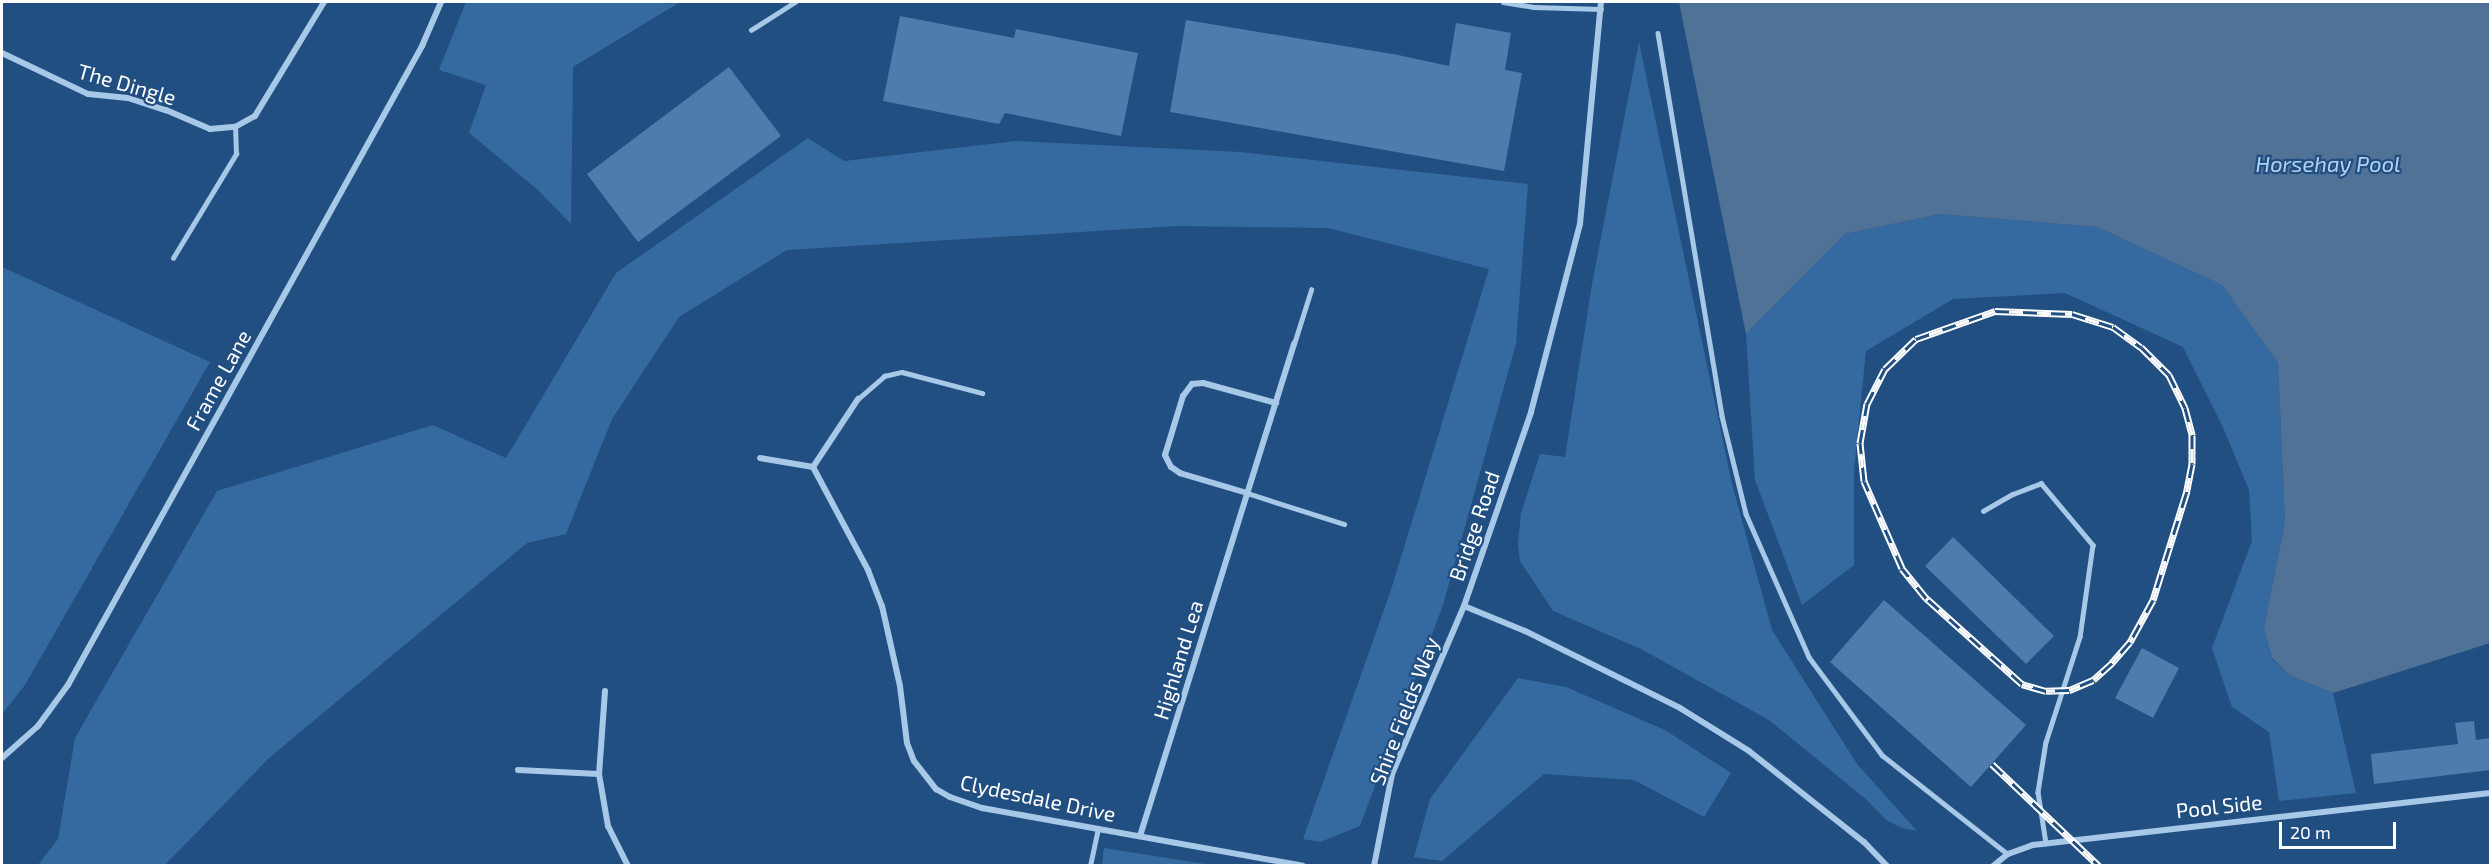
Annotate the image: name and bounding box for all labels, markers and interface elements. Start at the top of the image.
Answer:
street label: The Dingle [75,58,179,110]
water label: Horsehay Pool [2255,151,2401,177]
street label: Frame Lane [180,325,256,435]
street label: Bridge Road [1443,468,1505,584]
street label: Highland Lea [1148,597,1208,723]
street label: Shire Fields Way [1364,633,1444,789]
street label: Clydesdale Drive [958,769,1118,827]
street label: Pool Side [2174,789,2264,823]
scale bar [2282,810,2399,848]
text: 20 m [2290,821,2331,843]

